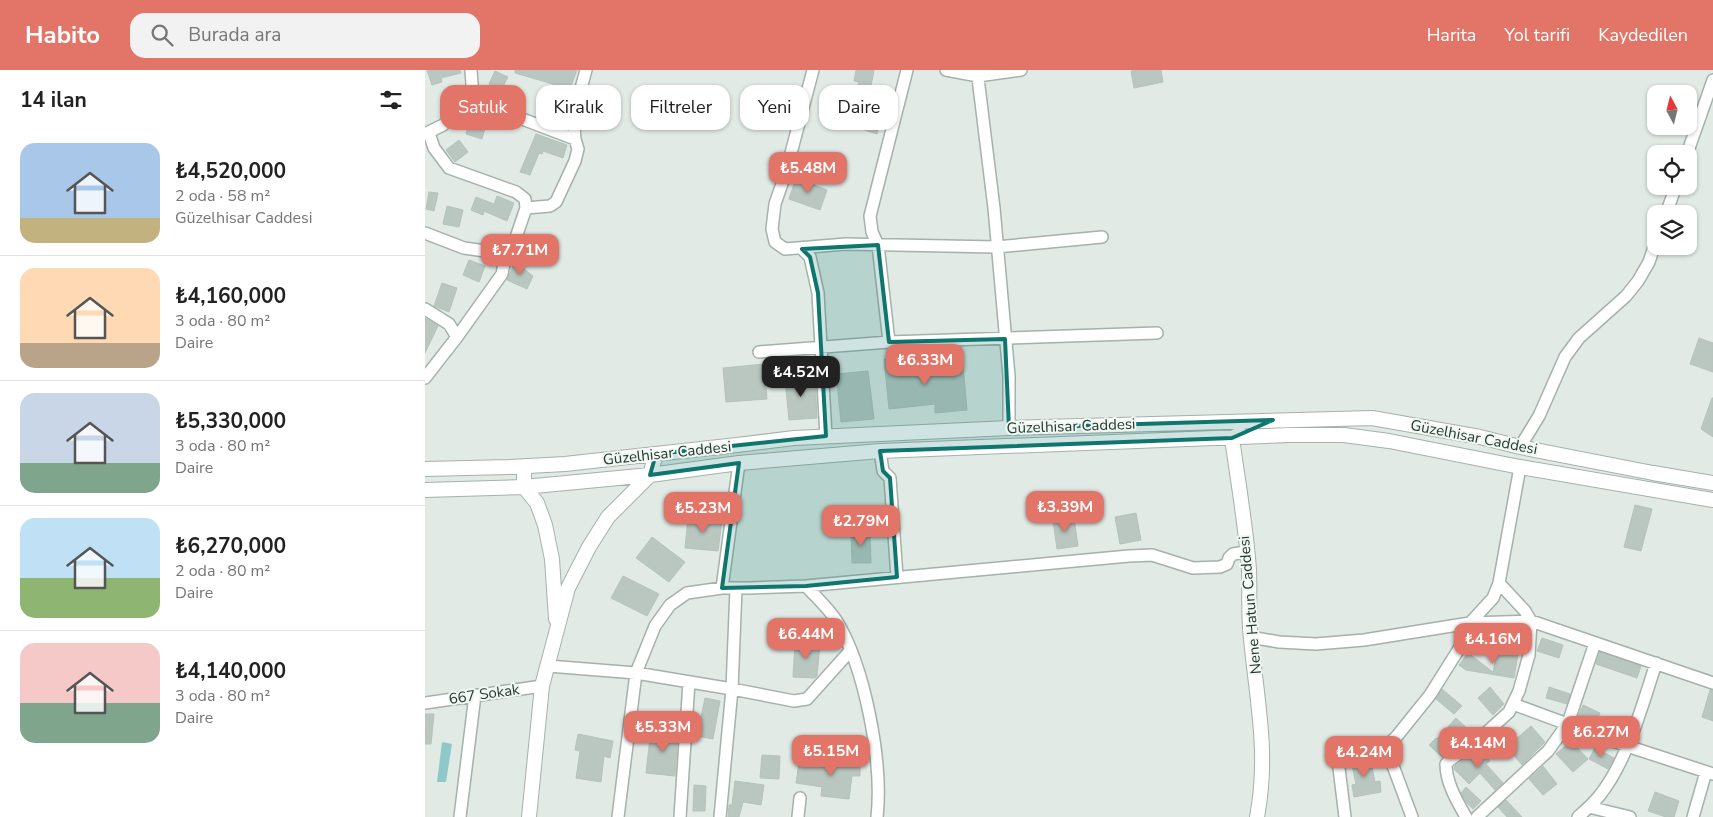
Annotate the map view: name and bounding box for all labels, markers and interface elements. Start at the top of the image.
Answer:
search box [130,13,480,58]
text: Habito [25,19,100,51]
icon: search [148,21,176,49]
text: Burada ara [188,22,281,48]
text: Harita [1427,23,1476,47]
text: Yol tarifi [1504,23,1570,47]
text: Kaydedilen [1598,23,1688,47]
chip: Satılık [440,85,526,130]
chip: Kiralık [536,85,621,130]
chip: Filtreler [631,85,730,130]
chip: Yeni [740,85,809,130]
chip: Daire [819,85,898,130]
north arrow [1647,85,1697,135]
map controls [1647,85,1697,255]
text: 14 ilan [20,86,87,114]
icon: filters [377,86,405,114]
button: locate [1647,145,1697,195]
pin: ₺5.48M [767,152,849,194]
text: ₺4,520,000 [175,157,286,185]
text: ₺5.48M [780,157,836,179]
icon: home [60,163,120,223]
text: 2 oda · 58 m² [175,185,270,207]
button: layers [1647,205,1697,255]
text: Güzelhisar Caddesi [175,207,312,229]
pin: ₺7.71M [479,234,561,276]
text: ₺7.71M [492,239,548,261]
text: ₺4,160,000 [175,282,286,310]
icon: home [60,288,120,348]
text: 3 oda · 80 m² [175,310,270,332]
text: Daire [175,332,213,354]
pin: ₺6.33M [884,344,966,386]
text: ₺6.33M [897,349,953,371]
pin: ₺4.52M [760,356,842,398]
text: ₺4.52M [773,361,829,383]
text: ₺5,330,000 [175,407,286,435]
icon: home [60,413,120,473]
street label: Güzelhisar Caddesi [1006,414,1136,438]
street label: Güzelhisar Caddesi [1409,415,1539,459]
text: 3 oda · 80 m² [175,435,270,457]
street label: Güzelhisar Caddesi [602,436,732,470]
text: Daire [175,457,213,479]
pin: ₺3.39M [1024,490,1106,533]
pin: ₺5.23M [662,492,744,534]
text: ₺3.39M [1037,496,1093,518]
text: ₺5.23M [675,497,731,519]
pin: ₺2.79M [820,504,902,547]
text: ₺2.79M [833,510,889,532]
text: ₺6,270,000 [175,532,286,560]
street label: Nene Hatun Caddesi [1234,535,1266,675]
icon: home [60,538,120,598]
text: 2 oda · 80 m² [175,560,270,582]
text: Daire [175,582,213,604]
pin: ₺6.44M [765,618,847,660]
pin: ₺4.16M [1452,622,1534,665]
text: ₺6.44M [778,623,834,645]
text: ₺4.16M [1465,628,1521,650]
text: ₺4,140,000 [175,657,286,685]
icon: home [60,663,120,723]
street label: 667 Sokak [447,679,521,709]
text: 3 oda · 80 m² [175,685,270,707]
text: Daire [175,707,213,729]
pin: ₺5.33M [622,710,704,753]
text: ₺5.33M [635,716,691,738]
pin: ₺6.27M [1560,716,1642,758]
text: ₺6.27M [1573,721,1629,743]
pin: ₺4.14M [1437,726,1519,769]
text: ₺4.14M [1450,732,1506,754]
pin: ₺5.15M [790,734,872,777]
pin: ₺4.24M [1323,736,1405,778]
text: ₺5.15M [803,740,859,762]
text: ₺4.24M [1336,741,1392,763]

